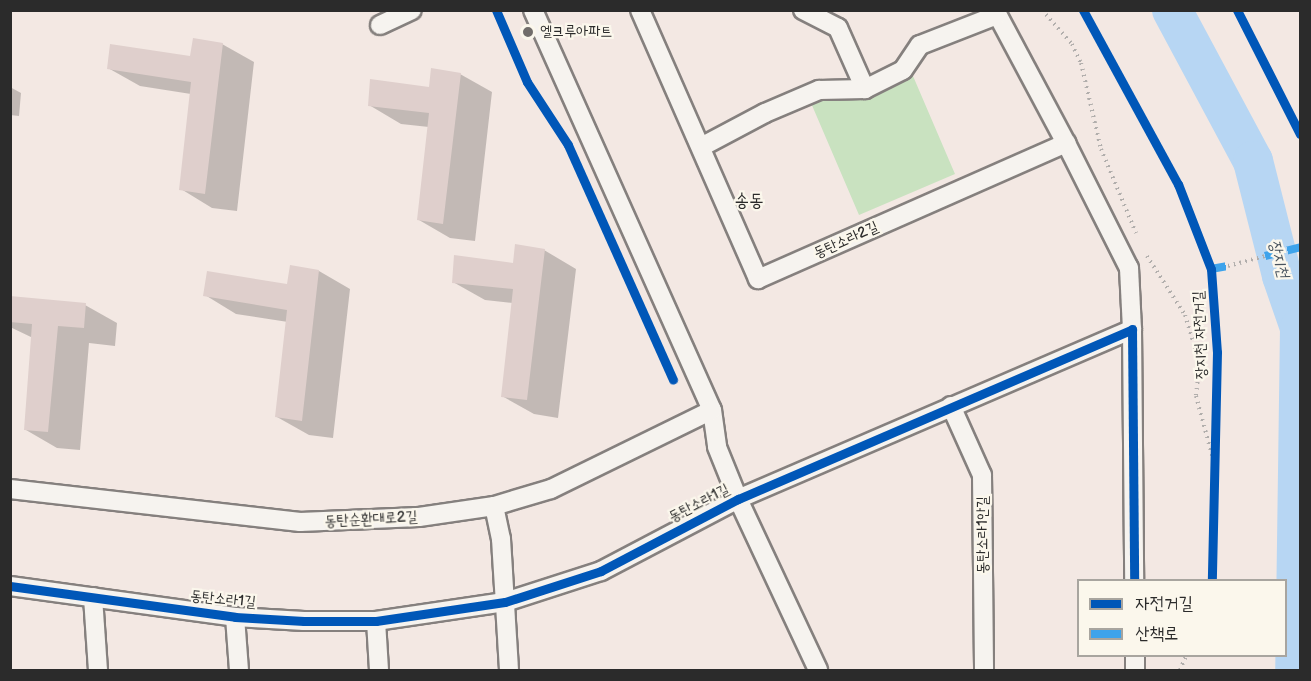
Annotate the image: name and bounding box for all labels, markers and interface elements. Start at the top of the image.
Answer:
place label: 엘크루아파트 [540,23,612,41]
marker: 엘크루아파트 [521,25,535,39]
district label: 송동 [735,190,763,212]
street label: 동탄소라2길 [811,218,881,262]
water label: 장지천 [1264,238,1292,280]
street label: 장지천 자전거길 [1189,290,1211,380]
street label: 동탄소라1길 [665,480,733,526]
street label: 동탄소라1안길 [974,496,992,574]
street label: 동탄순환대로2길 [324,508,418,530]
legend [1077,579,1287,657]
street label: 동탄소라1길 [189,587,257,611]
text: 자전거길 [1135,593,1193,614]
text: 산책로 [1135,623,1178,644]

